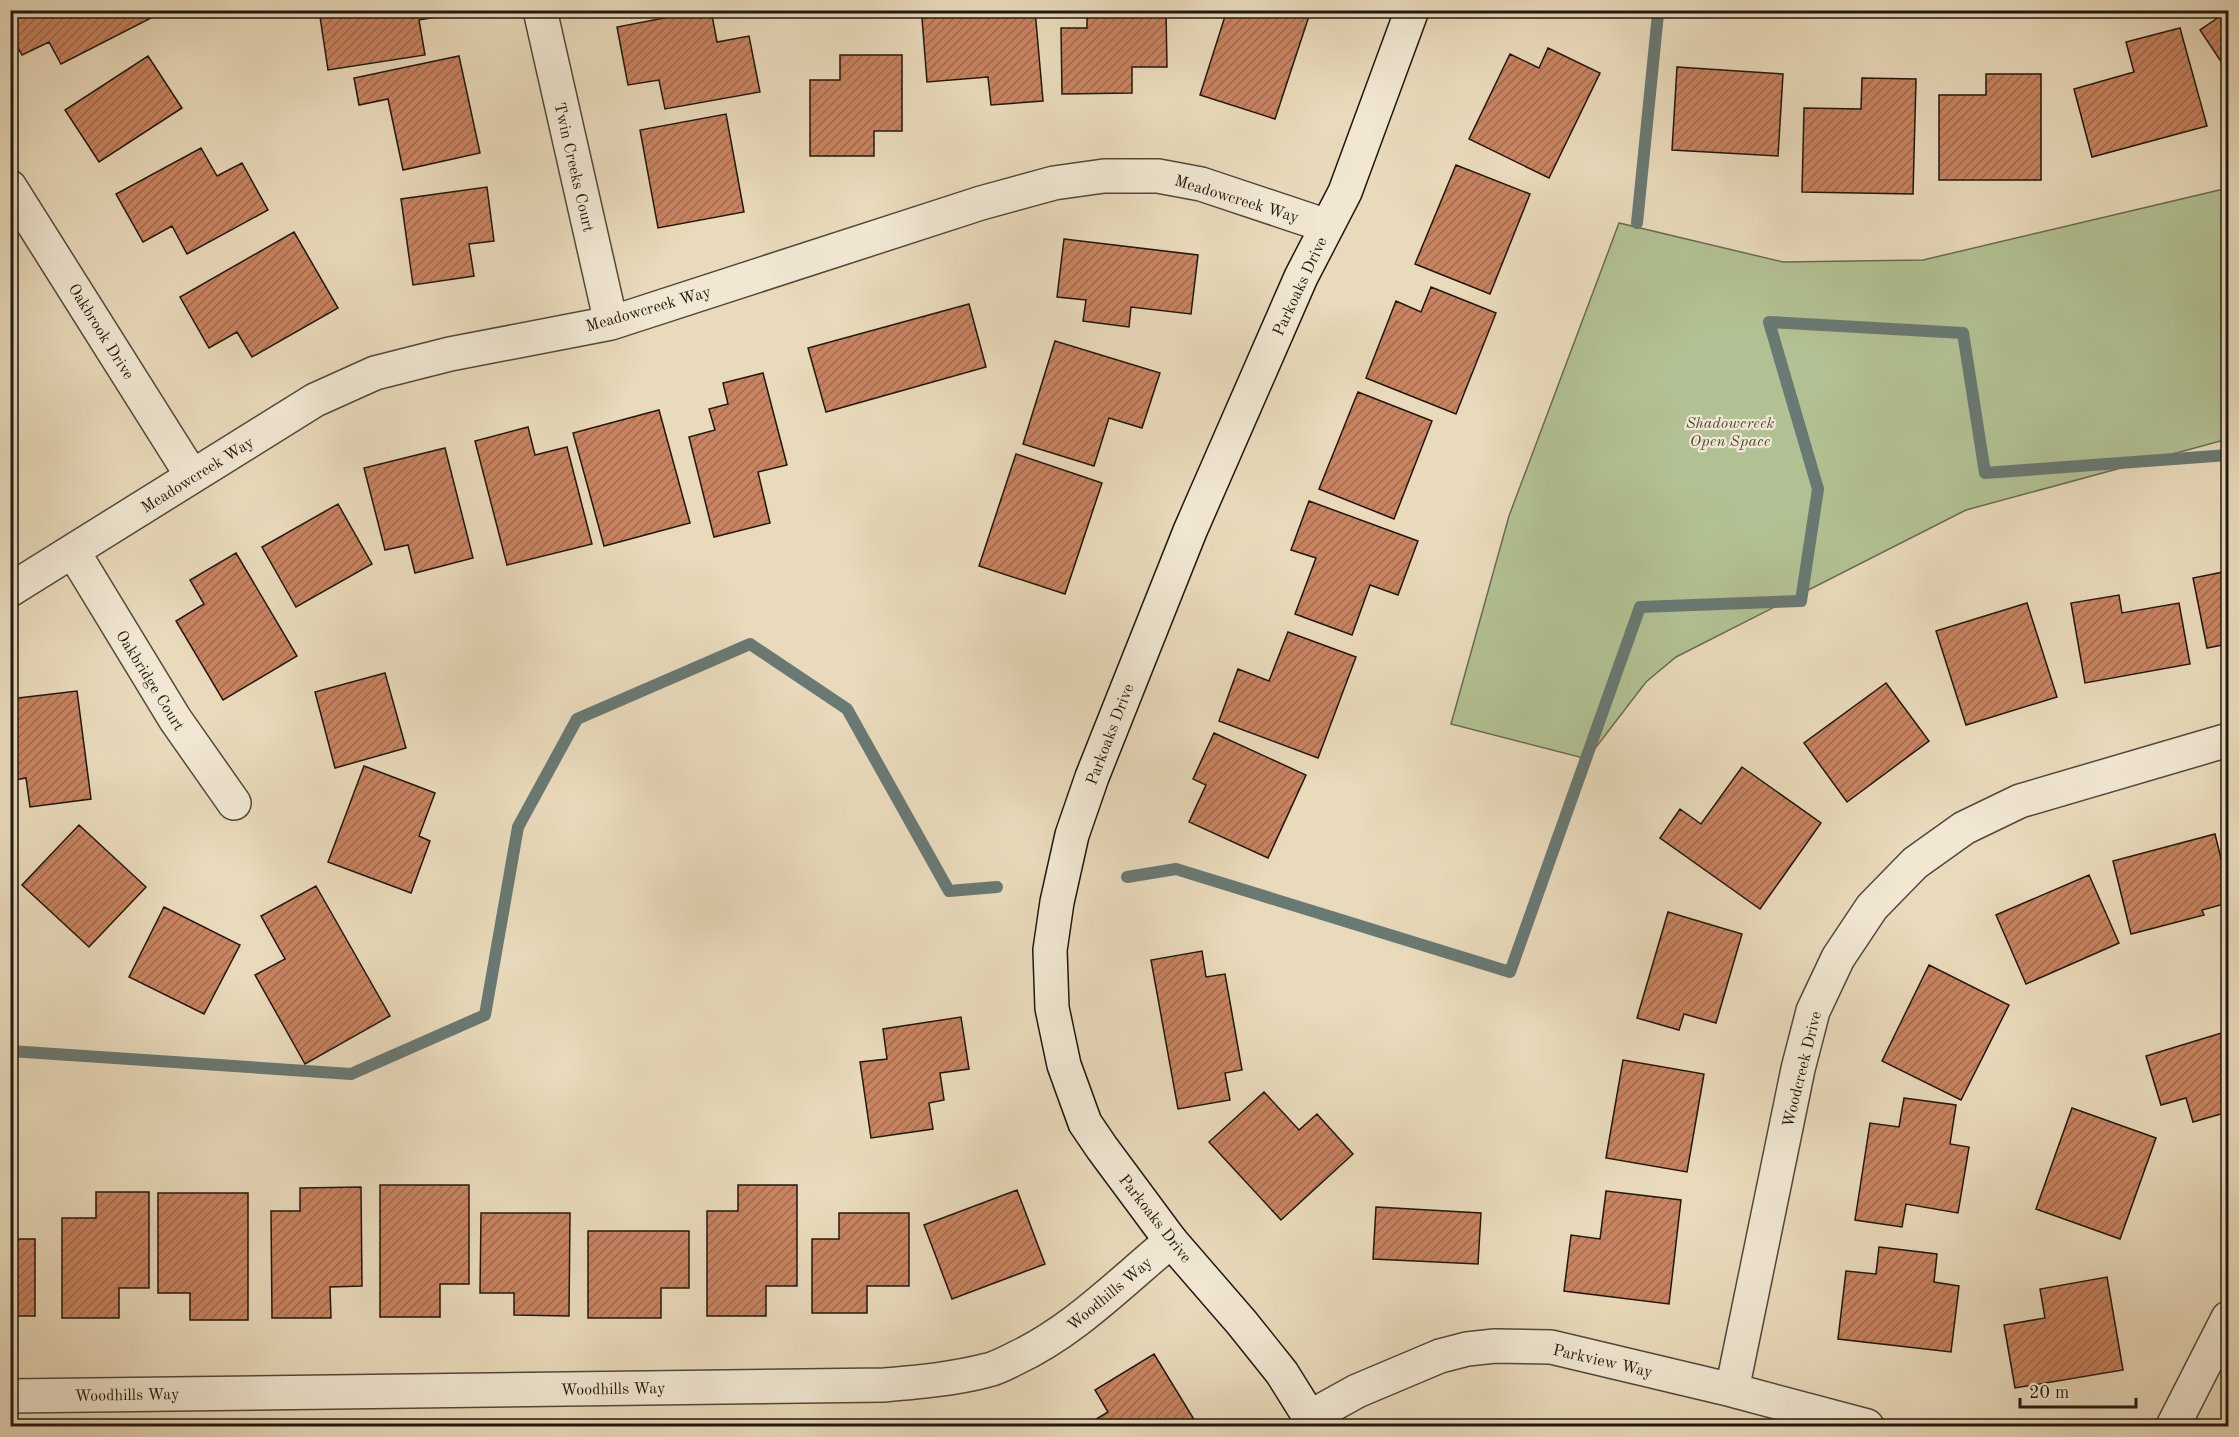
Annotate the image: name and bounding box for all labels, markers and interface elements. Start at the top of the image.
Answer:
street label: Twin Creeks Court [550,101,596,234]
street label: Meadowcreek Way [1172,173,1301,227]
street label: Parkoaks Drive [1271,235,1331,339]
street label: Oakbrook Drive [65,281,136,383]
street label: Meadowcreek Way [584,284,713,335]
park label: Shadowcreek Open Space [1686,416,1774,450]
street label: Meadowcreek Way [139,434,258,517]
street label: Oakbridge Court [112,628,187,734]
street label: Parkoaks Drive [1084,682,1138,788]
street label: Woodcreek Drive [1781,1010,1825,1129]
street label: Parkoaks Drive [1115,1172,1194,1266]
street label: Woodhills Way [1065,1254,1156,1334]
street label: Parkview Way [1551,1343,1655,1381]
scale bar [2020,1371,2136,1409]
street label: Woodhills Way [560,1381,666,1399]
text: 20 m [2029,1384,2069,1402]
street label: Woodhills Way [74,1387,180,1405]

